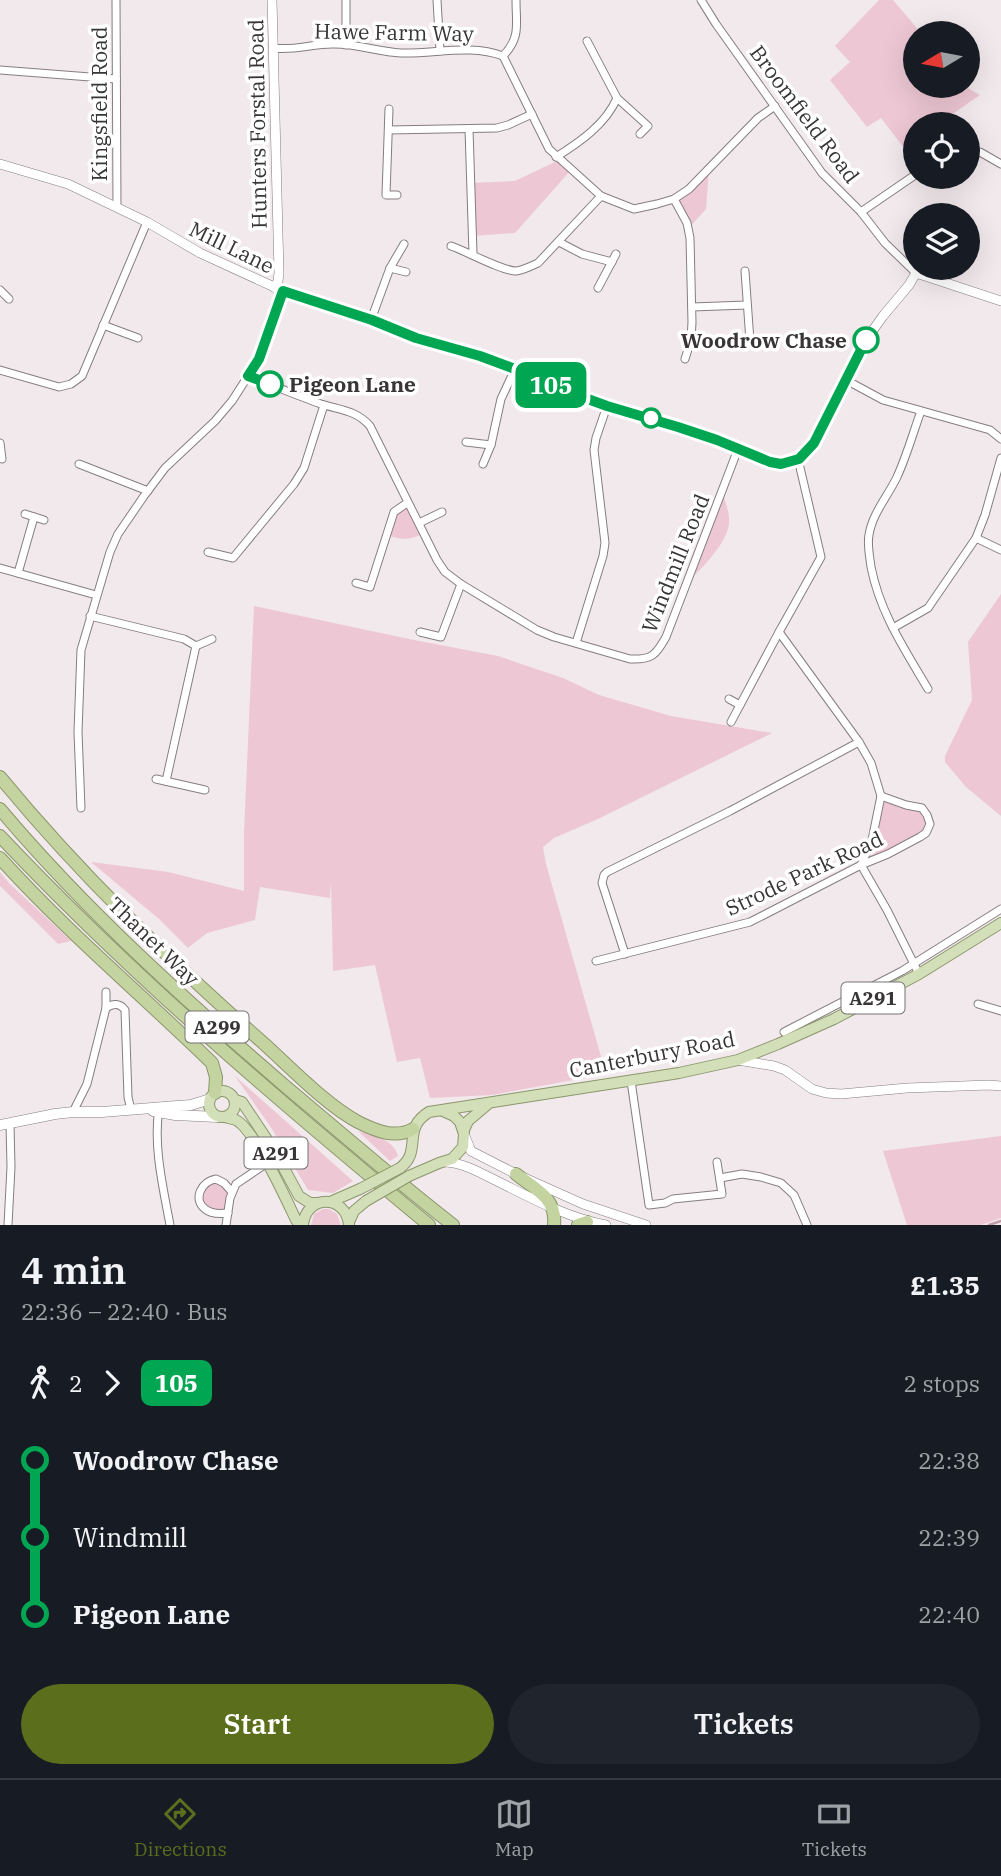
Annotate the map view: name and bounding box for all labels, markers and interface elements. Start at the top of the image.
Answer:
street label: Hawe Farm Way [314,17,475,47]
street label: Hunters Forstal Road [241,19,273,229]
north arrow [903,21,980,98]
map controls [903,21,980,280]
street label: Kingsfield Road [85,26,113,182]
street label: Broomfield Road [744,39,866,189]
button: locate [903,112,980,189]
button: layers [903,203,980,280]
street label: Mill Lane [185,214,279,280]
place label: Woodrow Chase [681,326,847,354]
marker: Woodrow Chase [853,327,879,353]
line badge: 105 [511,362,591,408]
text: 105 [529,369,573,401]
place label: Pigeon Lane [289,370,416,398]
marker: Pigeon Lane [257,371,283,397]
unlabelled marker [641,408,661,428]
street label: Windmill Road [634,489,716,636]
street label: Strode Park Road [721,824,888,922]
street label: Thanet Way [102,890,206,992]
road number: A291 [842,982,904,1014]
road number: A299 [186,1012,248,1042]
street label: Canterbury Road [567,1024,737,1084]
road number: A291 [244,1138,308,1168]
text: 4 min [21,1245,127,1294]
text: £1.35 [910,1268,980,1302]
text: 22:36 – 22:40 · Bus [21,1296,228,1326]
icon: walk [21,1364,59,1402]
icon: forward [93,1364,131,1402]
text: 105 [155,1367,198,1399]
text: 2 [69,1368,83,1398]
text: 2 stops [903,1368,980,1398]
text: Woodrow Chase [73,1443,279,1477]
text: 22:38 [918,1445,980,1475]
text: Windmill [73,1520,187,1554]
text: 22:39 [918,1522,980,1552]
text: Pigeon Lane [73,1597,230,1631]
text: 22:40 [918,1599,980,1629]
button: Start [21,1684,494,1764]
button: Tickets [508,1684,980,1764]
tab: Directions [134,1795,227,1861]
tab: Map [495,1795,534,1861]
tab: Tickets [802,1795,867,1861]

